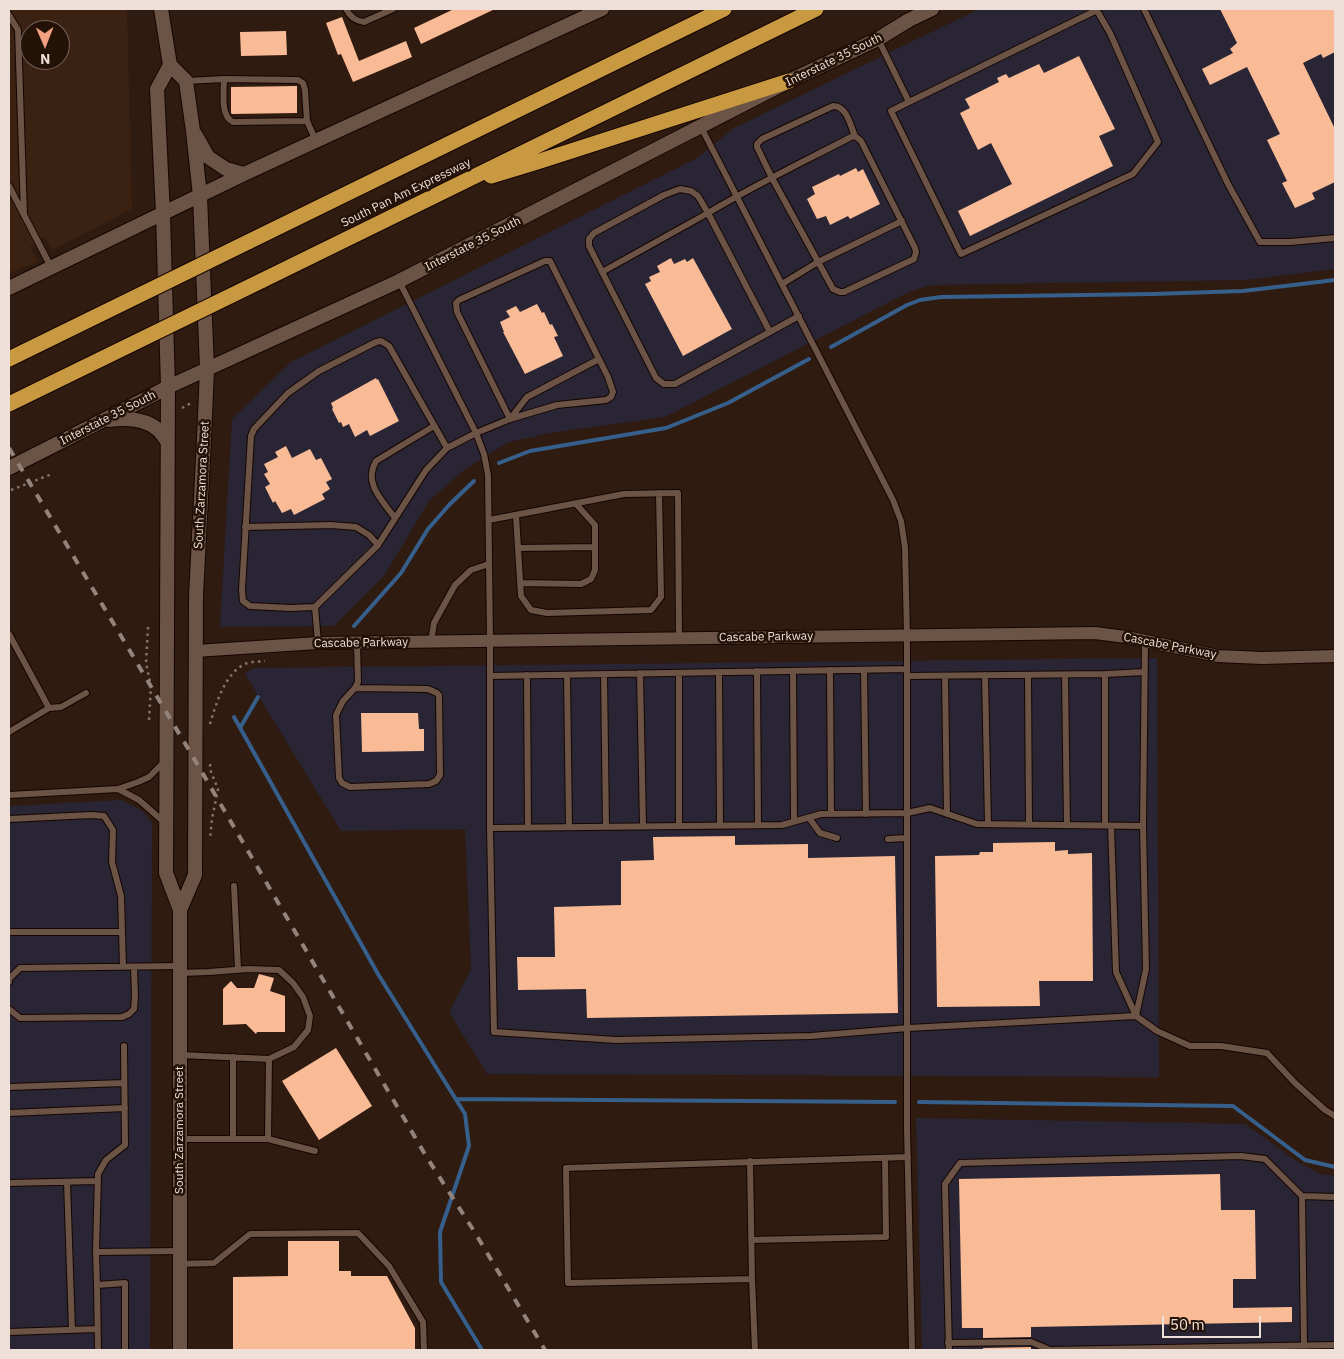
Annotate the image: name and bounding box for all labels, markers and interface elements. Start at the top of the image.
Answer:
north arrow [20,20,70,70]
street label: Interstate 35 South [783,30,885,90]
text: N [40,50,50,68]
street label: South Pan Am Expressway [339,155,473,231]
street label: Interstate 35 South [423,214,523,274]
street label: Interstate 35 South [58,388,158,448]
street label: South Zarzamora Street [191,421,213,549]
street label: Cascabe Parkway [719,629,813,645]
street label: Cascabe Parkway [1122,630,1218,662]
street label: Cascabe Parkway [314,635,408,651]
street label: South Zarzamora Street [173,1066,187,1194]
scale bar [1164,1306,1263,1338]
text: 50 m [1170,1315,1205,1334]

